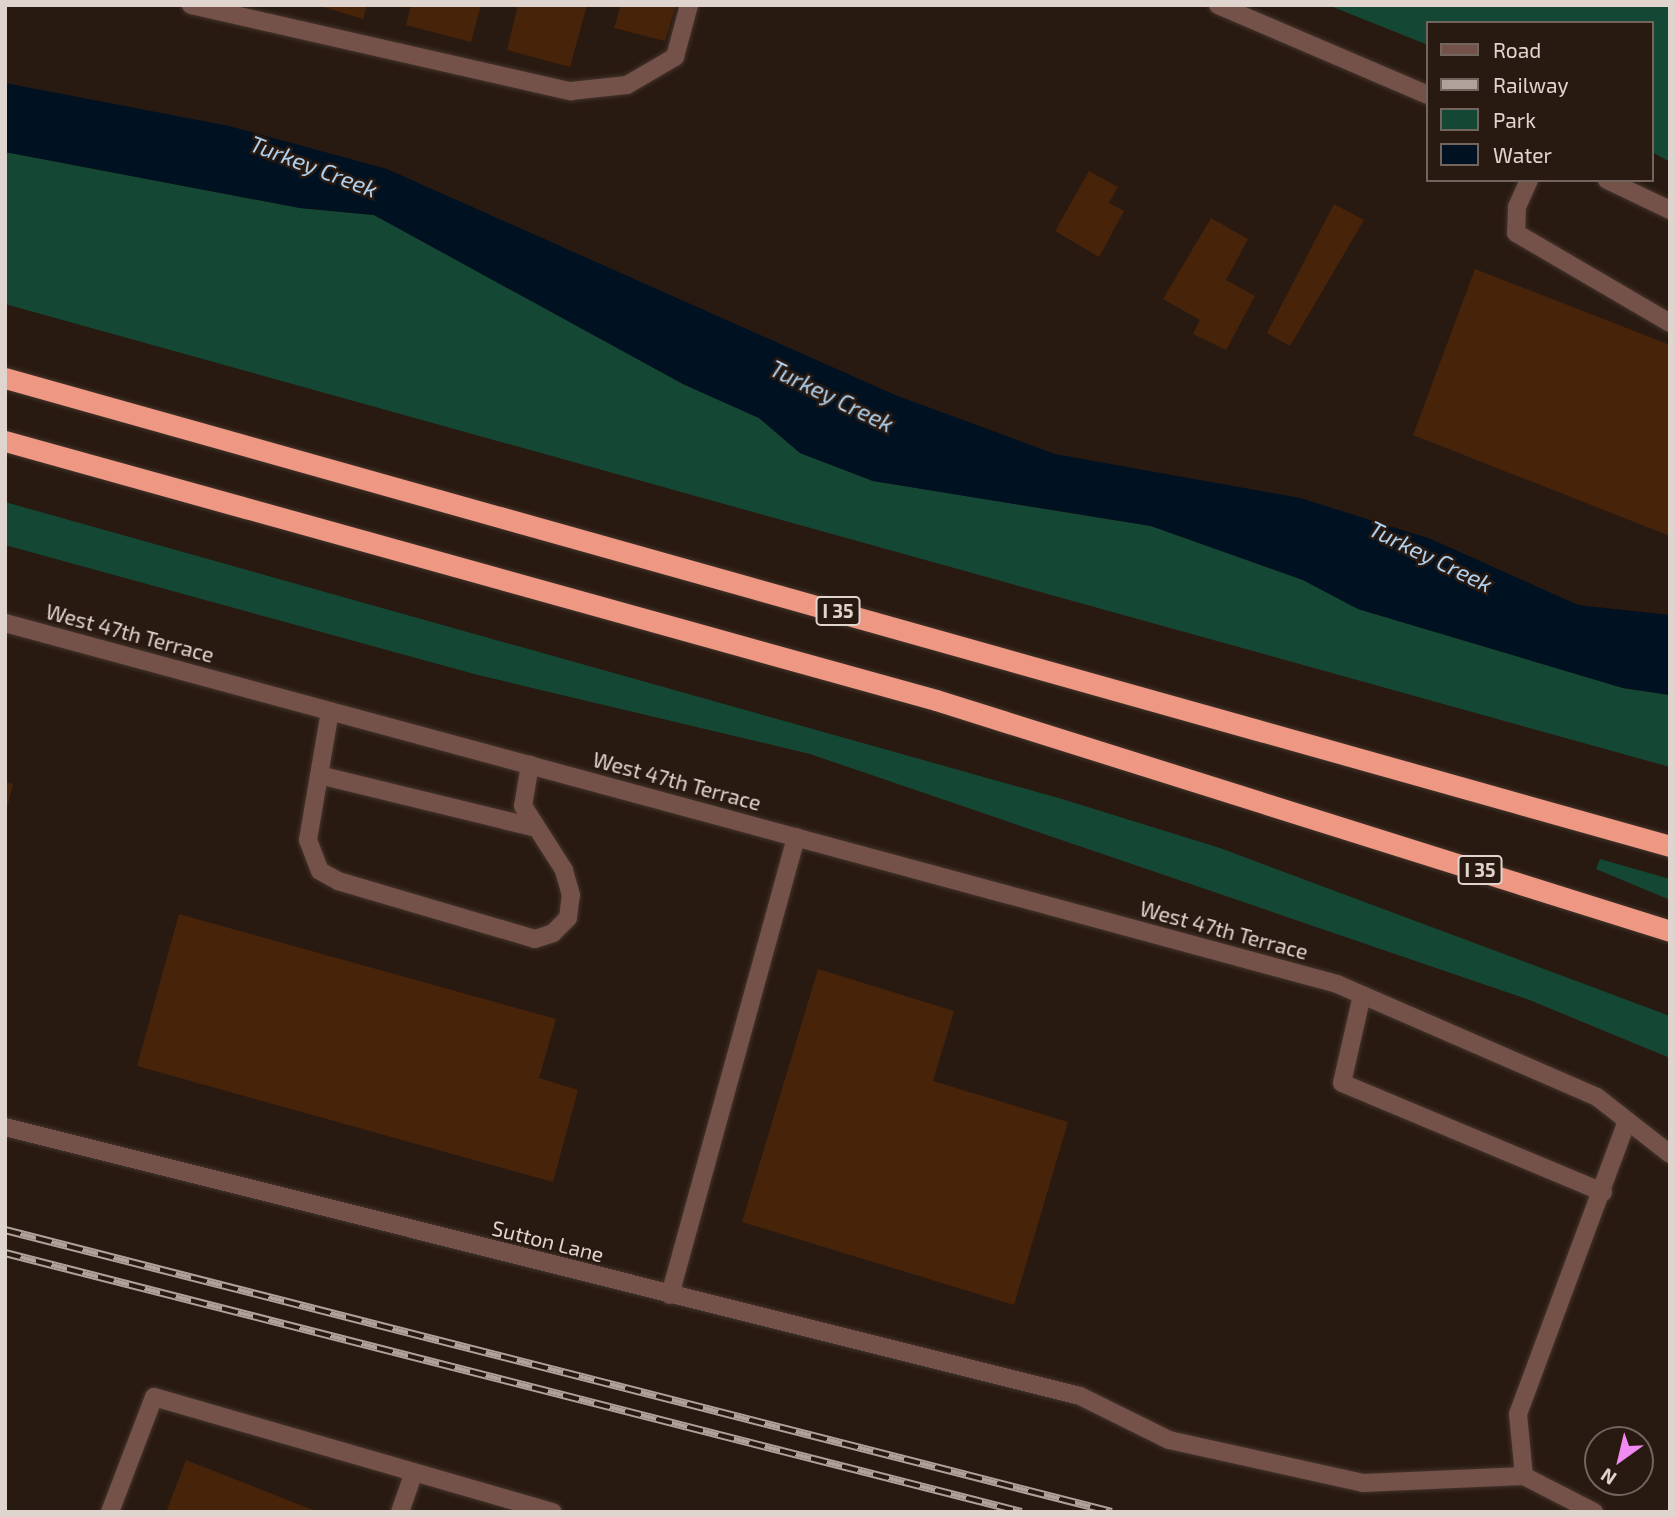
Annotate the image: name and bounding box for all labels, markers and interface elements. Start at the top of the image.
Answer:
legend [1426,21,1654,182]
text: Road [1493,37,1541,62]
text: Railway [1493,72,1569,97]
text: Park [1493,107,1536,132]
water label: Turkey Creek [246,129,382,203]
text: Water [1493,142,1552,167]
water label: Turkey Creek [766,354,898,438]
water label: Turkey Creek [1365,514,1497,598]
road number: I 35 [815,596,861,626]
street label: West 47th Terrace [43,598,217,668]
street label: West 47th Terrace [590,746,764,816]
road number: I 35 [1457,855,1503,886]
street label: West 47th Terrace [1137,895,1311,965]
street label: Sutton Lane [489,1215,607,1267]
north arrow [1584,1426,1654,1496]
text: N [1596,1464,1620,1491]

